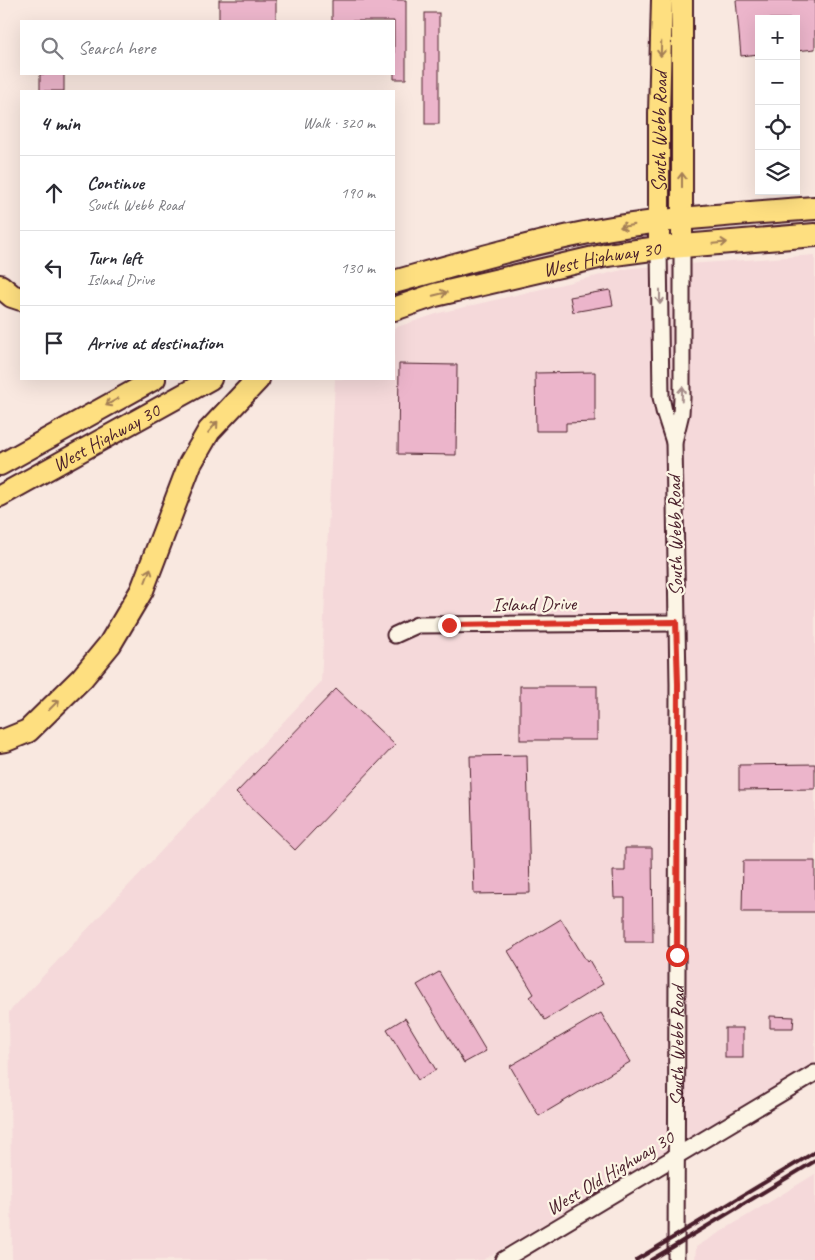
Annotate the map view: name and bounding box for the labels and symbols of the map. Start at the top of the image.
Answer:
one-way arrow [656,40,666,56]
street label: South Webb Road [647,68,673,192]
one-way arrow [677,172,687,188]
one-way arrow [620,222,636,232]
street label: West Highway 30 [540,235,664,282]
one-way arrow [712,238,728,248]
one-way arrow [432,288,448,298]
one-way arrow [655,288,665,305]
one-way arrow [677,387,687,403]
street label: West Highway 30 [48,397,166,477]
one-way arrow [105,398,120,408]
one-way arrow [208,420,219,433]
street label: South Webb Road [661,472,689,596]
one-way arrow [144,567,153,582]
street label: Island Drive [492,591,578,617]
route end [438,614,461,637]
one-way arrow [48,699,60,712]
route start [666,944,689,967]
street label: South Webb Road [664,983,689,1106]
street label: West Old Highway 30 [542,1124,680,1221]

